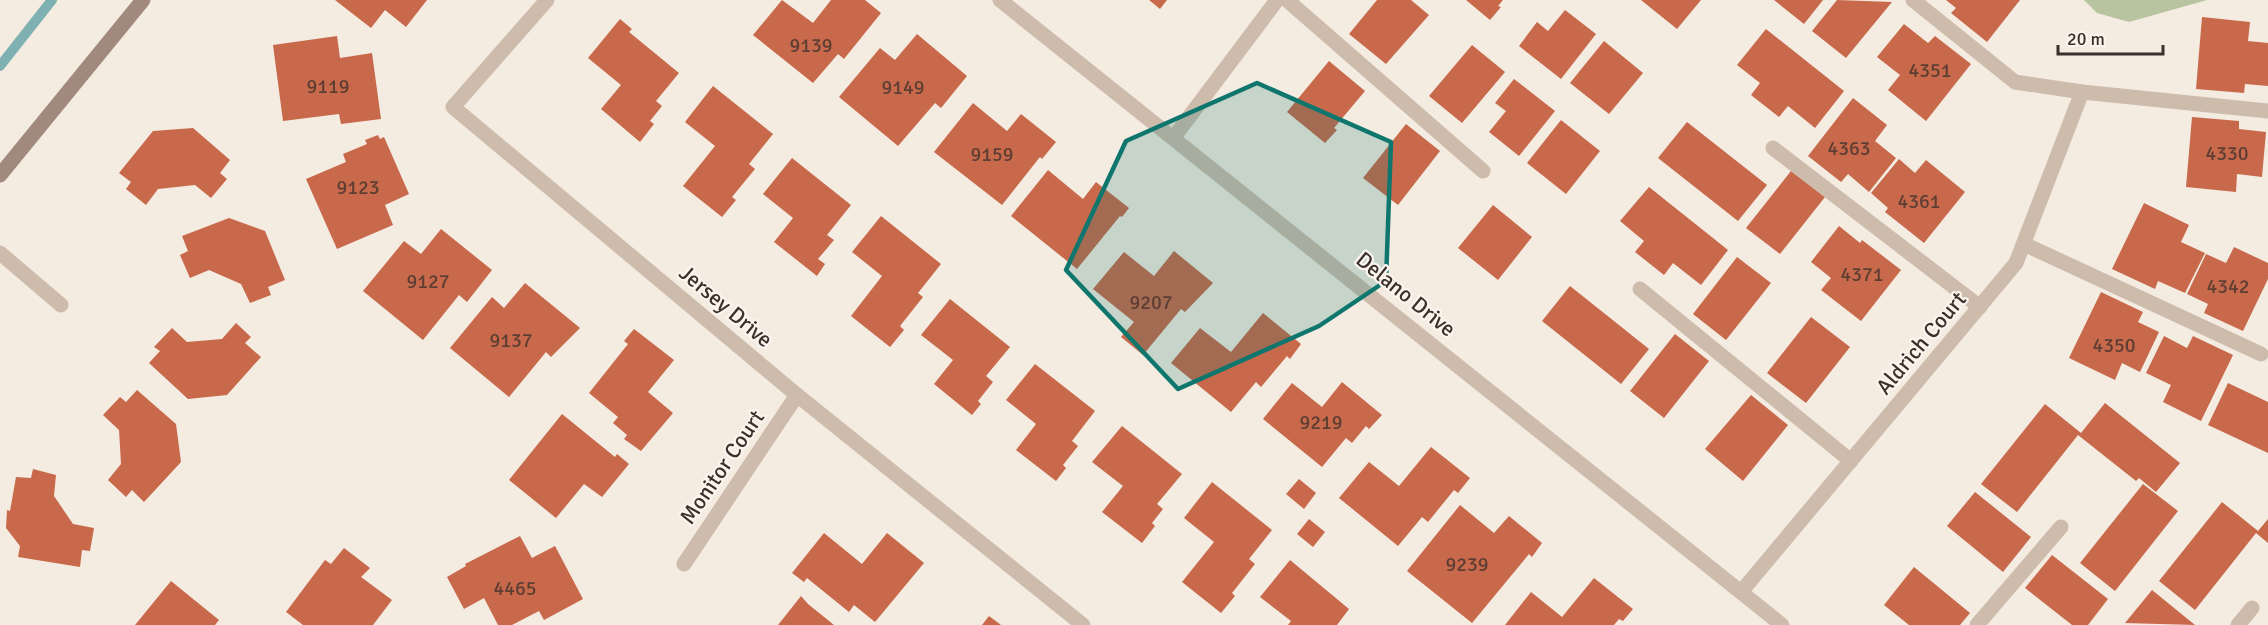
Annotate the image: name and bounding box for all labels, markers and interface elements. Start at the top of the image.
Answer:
scale bar [2058,18,2163,56]
text: 20 m [2067,28,2105,50]
house number: 9139 [789,33,833,58]
house number: 4351 [1908,58,1952,83]
house number: 9119 [306,74,350,99]
house number: 9149 [881,75,925,100]
house number: 4363 [1827,136,1871,161]
house number: 4330 [2205,141,2249,166]
house number: 9159 [970,142,1014,167]
house number: 9123 [336,175,380,200]
house number: 4361 [1897,189,1941,214]
street label: Delano Drive [1351,246,1461,342]
street label: Jersey Drive [674,259,778,353]
house number: 4371 [1840,262,1884,287]
house number: 9127 [406,269,450,294]
house number: 4342 [2206,274,2250,299]
street label: Aldrich Court [1870,286,1972,400]
house number: 9207 [1129,290,1173,315]
house number: 9137 [489,328,533,353]
house number: 4350 [2092,333,2136,358]
street label: Monitor Court [674,405,770,529]
house number: 9219 [1299,410,1343,435]
house number: 9239 [1445,552,1489,577]
house number: 4465 [493,576,537,601]

